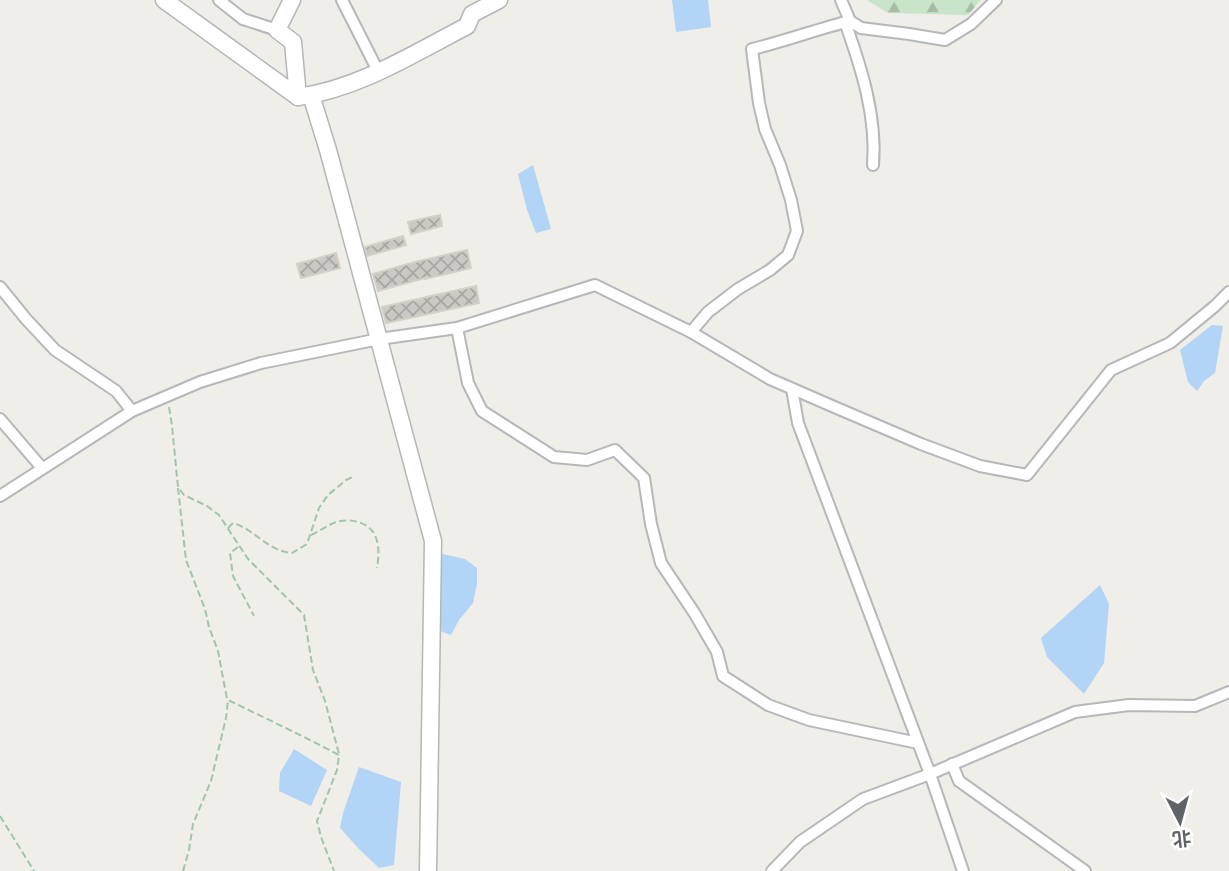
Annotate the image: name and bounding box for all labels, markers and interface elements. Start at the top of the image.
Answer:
north arrow [1145,787,1215,857]
text: 北 [1171,826,1192,851]

